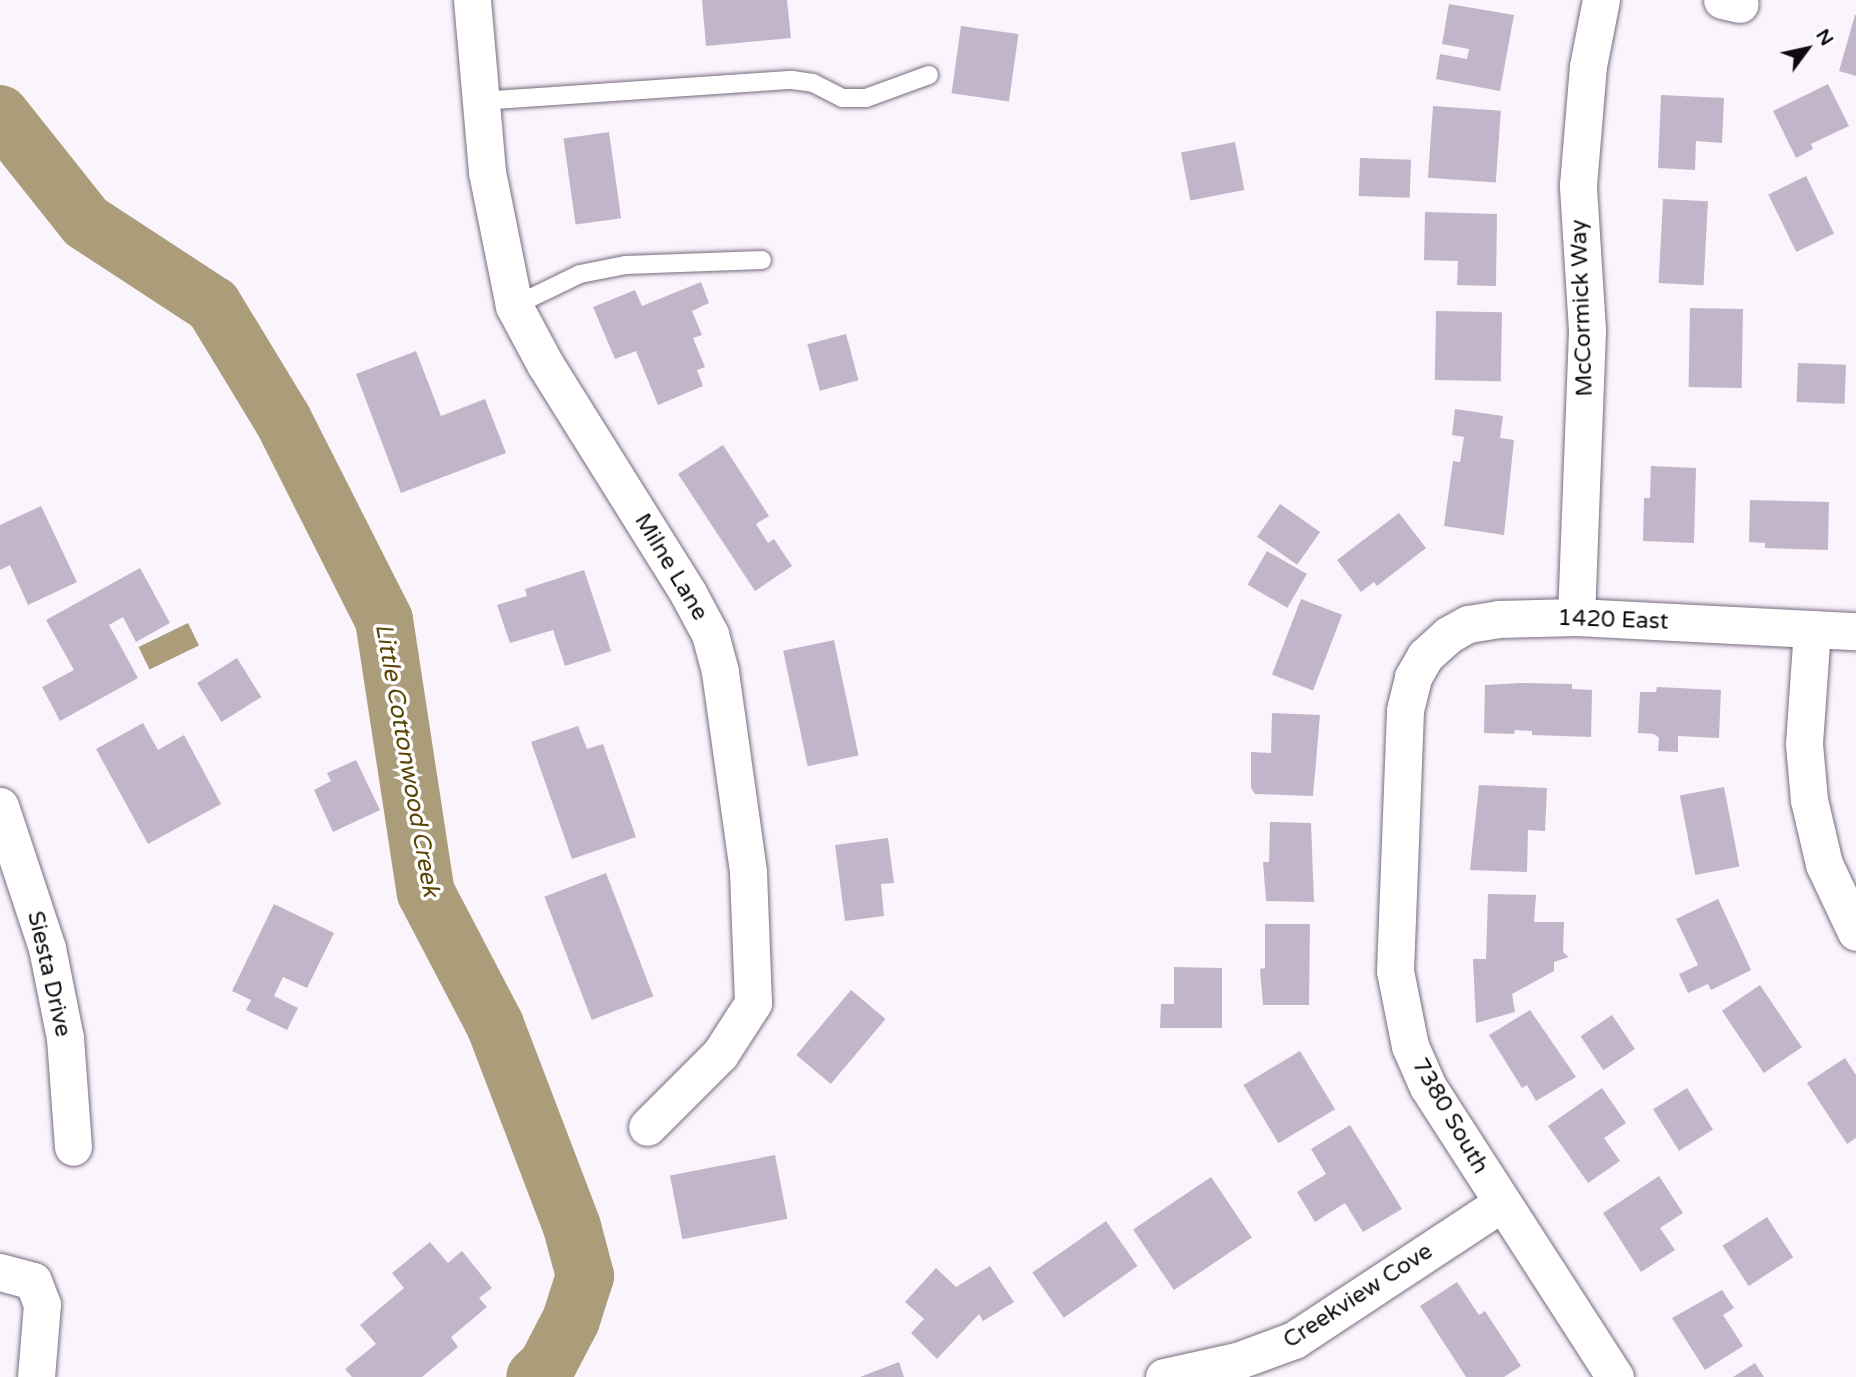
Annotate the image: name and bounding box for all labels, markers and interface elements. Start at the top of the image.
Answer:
north arrow [1772,14,1842,84]
text: N [1811,25,1838,50]
street label: McCormick Way [1565,219,1599,397]
street label: Milne Lane [628,509,714,625]
street label: 1420 East [1557,604,1669,636]
water label: Little Cottonwood Creek [369,621,445,899]
street label: Siesta Drive [21,909,77,1039]
street label: 7380 South [1406,1053,1494,1179]
street label: Creekview Cove [1278,1237,1438,1355]

